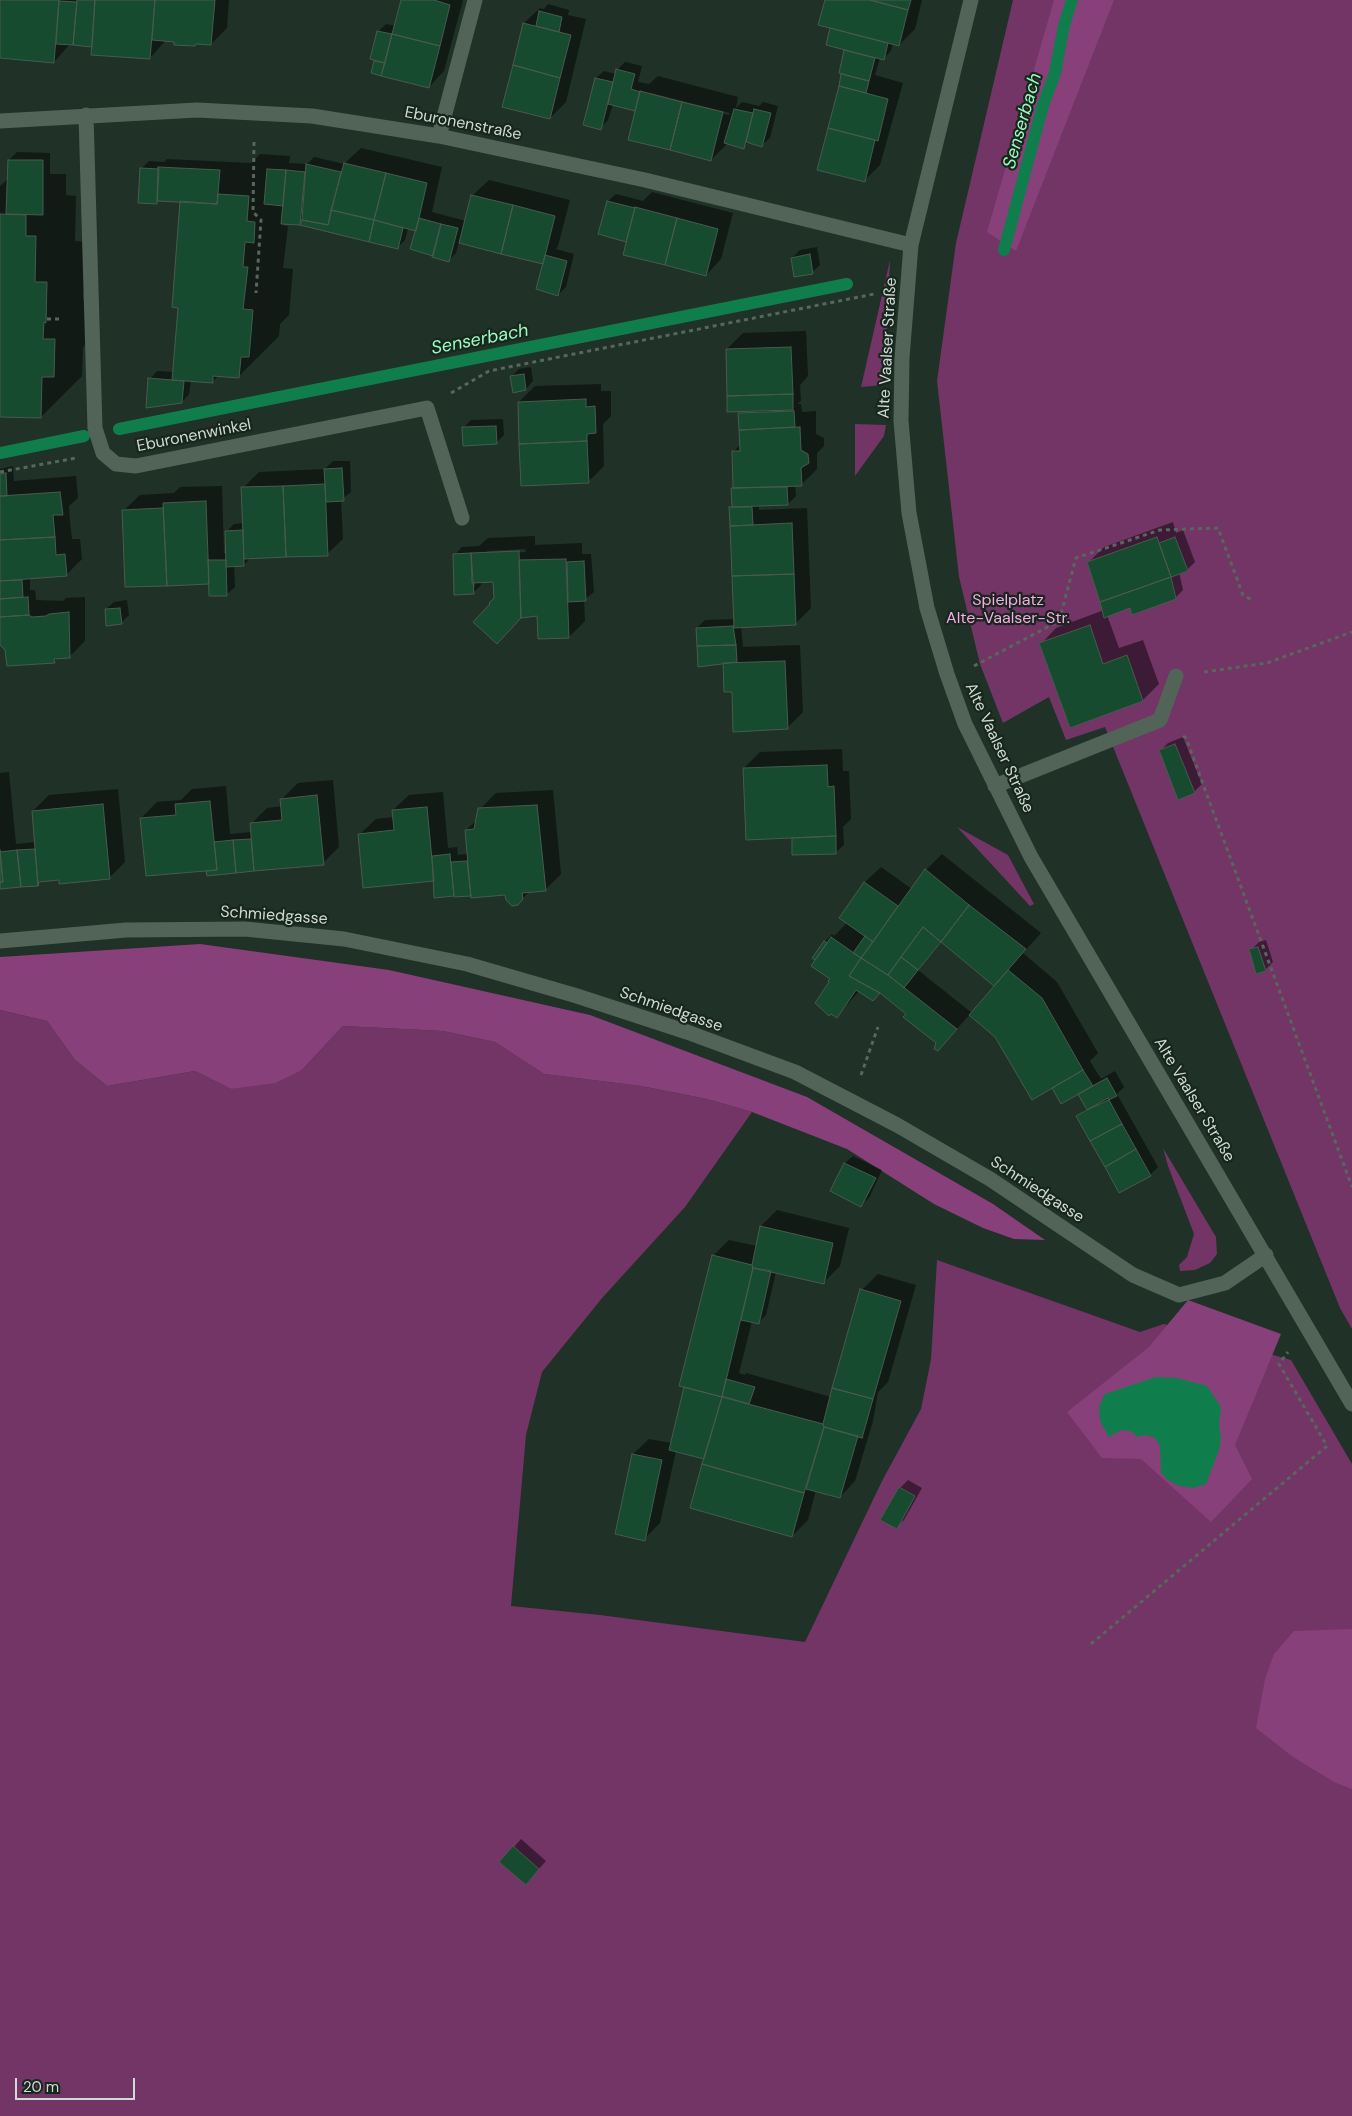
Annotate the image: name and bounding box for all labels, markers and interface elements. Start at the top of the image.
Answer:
water label: Senserbach [999,71,1047,171]
street label: Eburonenstraße [403,103,523,145]
street label: Alte Vaalser Straße [875,277,901,419]
water label: Senserbach [430,320,530,360]
street label: Eburonenwinkel [135,415,253,457]
park label: Spielplatz Alte-Vaalser-Str. [946,591,1070,629]
street label: Alte Vaalser Straße [960,680,1038,816]
street label: Schmiedgasse [220,903,328,929]
street label: Schmiedgasse [617,983,725,1037]
street label: Alte Vaalser Straße [1149,1035,1239,1165]
street label: Schmiedgasse [987,1153,1087,1227]
scale bar [18,2068,138,2100]
text: 20 m [23,2077,59,2097]

